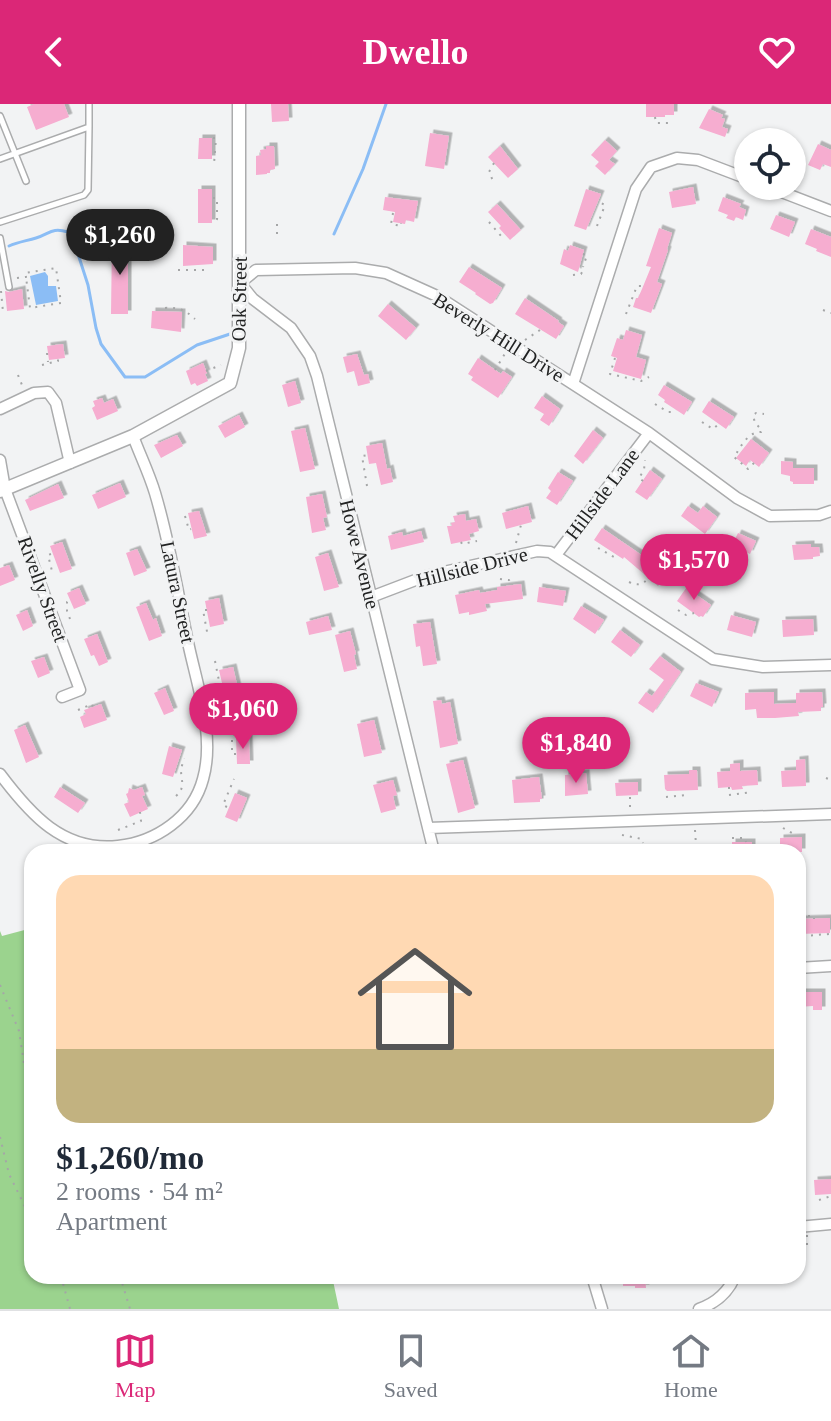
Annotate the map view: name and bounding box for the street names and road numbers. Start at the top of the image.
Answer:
street label: Oak Street [227,256,251,342]
street label: Beverly Hill Drive [429,288,569,387]
street label: Hillside Lane [561,444,643,544]
street label: Howe Avenue [336,497,384,611]
street label: Rivelly Street [13,533,72,645]
street label: Latura Street [156,539,200,646]
street label: Hillside Drive [414,543,530,591]

